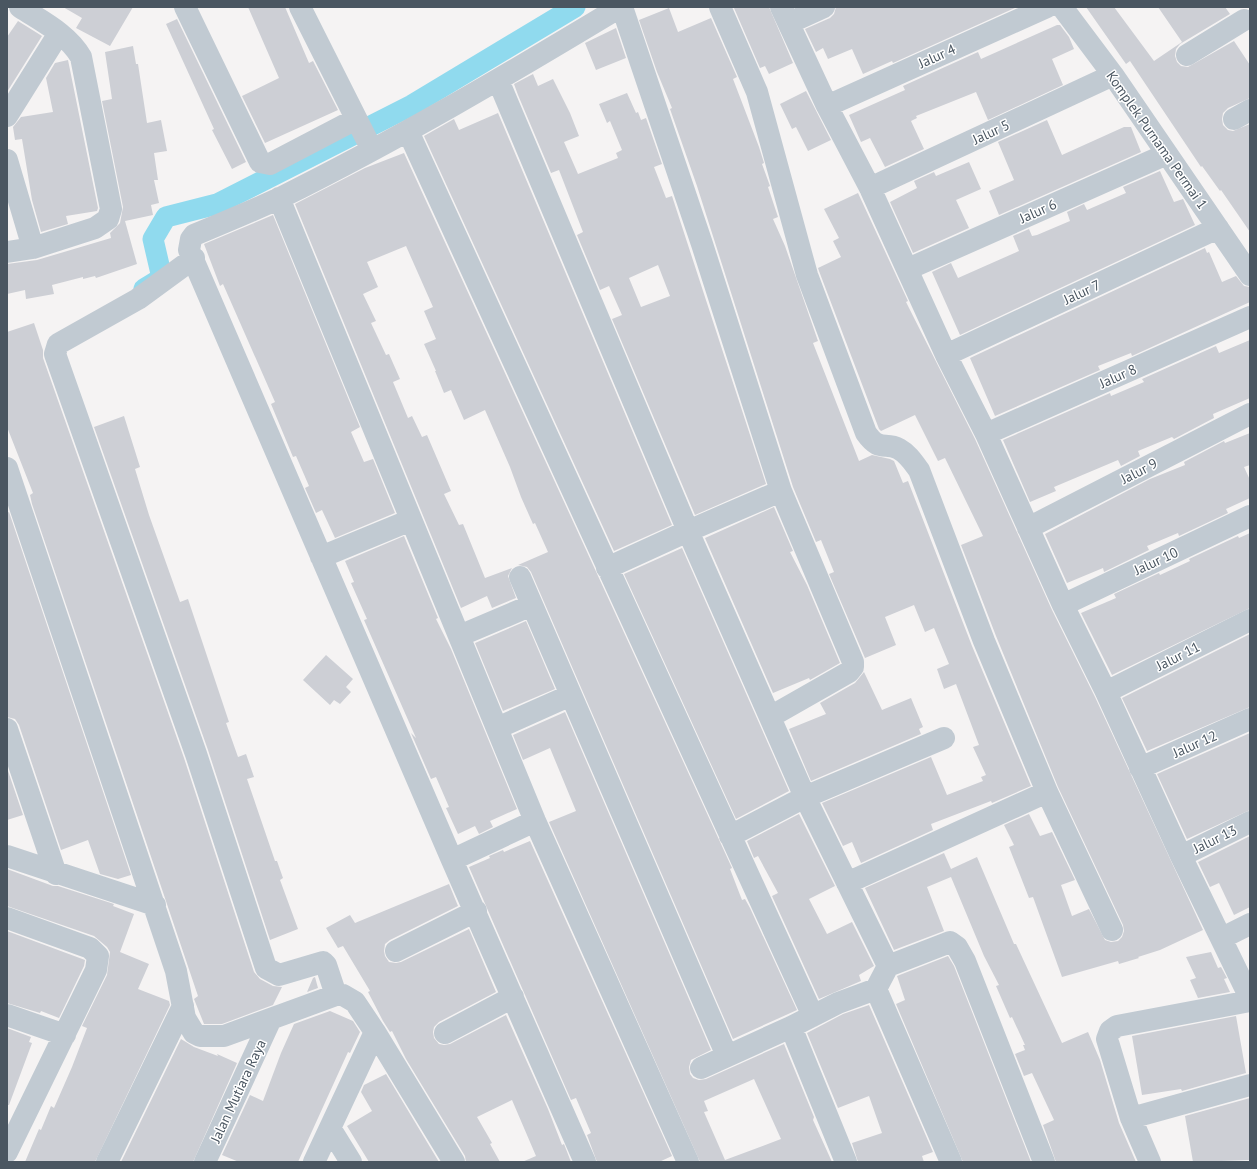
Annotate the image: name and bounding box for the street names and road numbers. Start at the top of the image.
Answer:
street label: Jalur 4 [915,40,959,73]
street label: Komplek Purnama Permai 1 [1102,67,1212,213]
street label: Jalur 5 [969,116,1012,149]
street label: Jalur 6 [1016,195,1059,228]
street label: Jalur 7 [1060,276,1103,309]
street label: Jalur 8 [1096,360,1139,393]
street label: Jalur 9 [1117,454,1160,488]
street label: Jalur 10 [1130,543,1181,579]
street label: Jalur 11 [1152,637,1203,675]
street label: Jalur 12 [1169,726,1220,762]
street label: Jalur 13 [1189,821,1240,858]
street label: Jalan Mutiara Raya [206,1037,270,1146]

